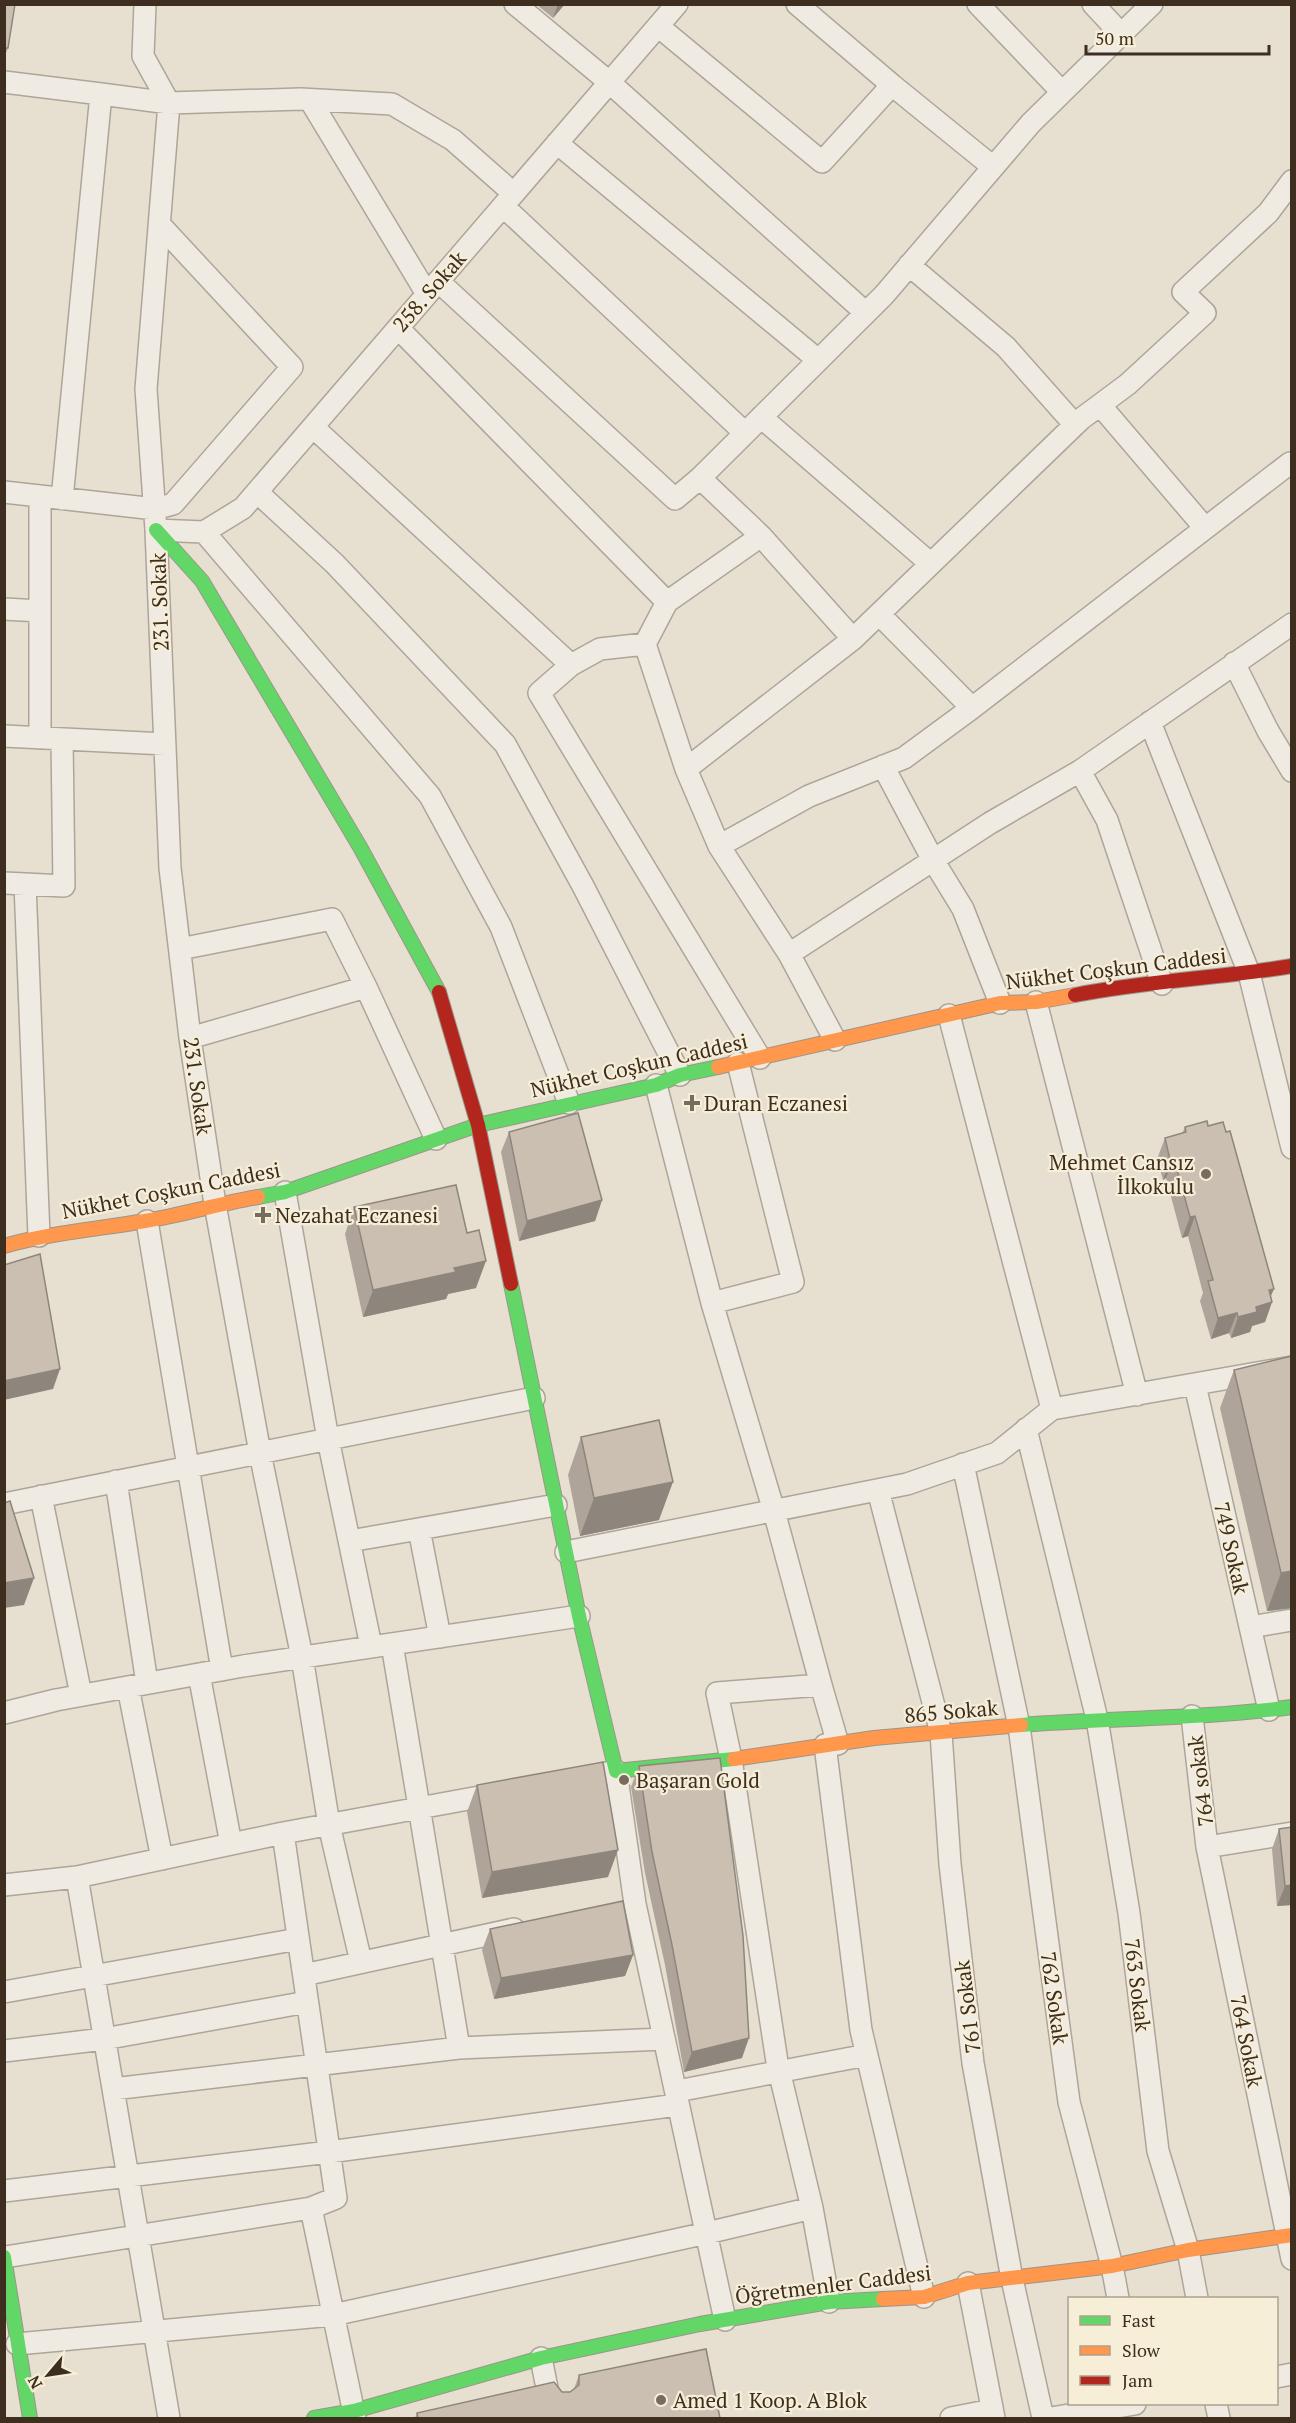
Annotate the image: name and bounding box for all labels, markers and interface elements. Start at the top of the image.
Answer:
scale bar [1086,18,1269,56]
text: 50 m [1095,26,1135,50]
street label: 258. Sokak [386,244,472,337]
street label: 231. Sokak [143,552,175,652]
street label: Nükhet Coşkun Caddesi [1004,941,1228,995]
street label: Nükhet Coşkun Caddesi [528,1026,750,1104]
street label: 231. Sokak [177,1035,219,1137]
place label: Duran Eczanesi [704,1089,848,1117]
marker: Duran Eczanesi [685,1096,699,1110]
place label: Mehmet Cansız İlkokulu [1049,1148,1194,1200]
street label: Nükhet Coşkun Caddesi [59,1155,283,1225]
marker: Mehmet Cansız İlkokulu [1199,1167,1213,1181]
place label: Nezahat Eczanesi [275,1201,438,1229]
marker: Nezahat Eczanesi [256,1208,270,1222]
street label: 749 Sokak [1208,1499,1256,1597]
street label: 865 Sokak [903,1693,999,1729]
street label: 764 sokak [1180,1734,1219,1828]
place label: Başaran Gold [636,1766,760,1794]
marker: Başaran Gold [617,1773,631,1787]
street label: 763 Sokak [1118,1937,1158,2033]
street label: 762 Sokak [1035,1950,1075,2047]
street label: 761 Sokak [947,1959,987,2055]
street label: 764 Sokak [1224,1992,1270,2090]
street label: Öğretmenler Caddesi [733,2258,933,2310]
legend [1068,2297,1278,2405]
text: Fast [1122,2308,1156,2332]
text: Slow [1122,2338,1161,2362]
north arrow [18,2345,78,2405]
text: Jam [1122,2368,1153,2392]
text: N [22,2372,47,2393]
place label: Amed 1 Koop. A Blok [673,2386,867,2414]
marker: Amed 1 Koop. A Blok [654,2393,668,2407]

